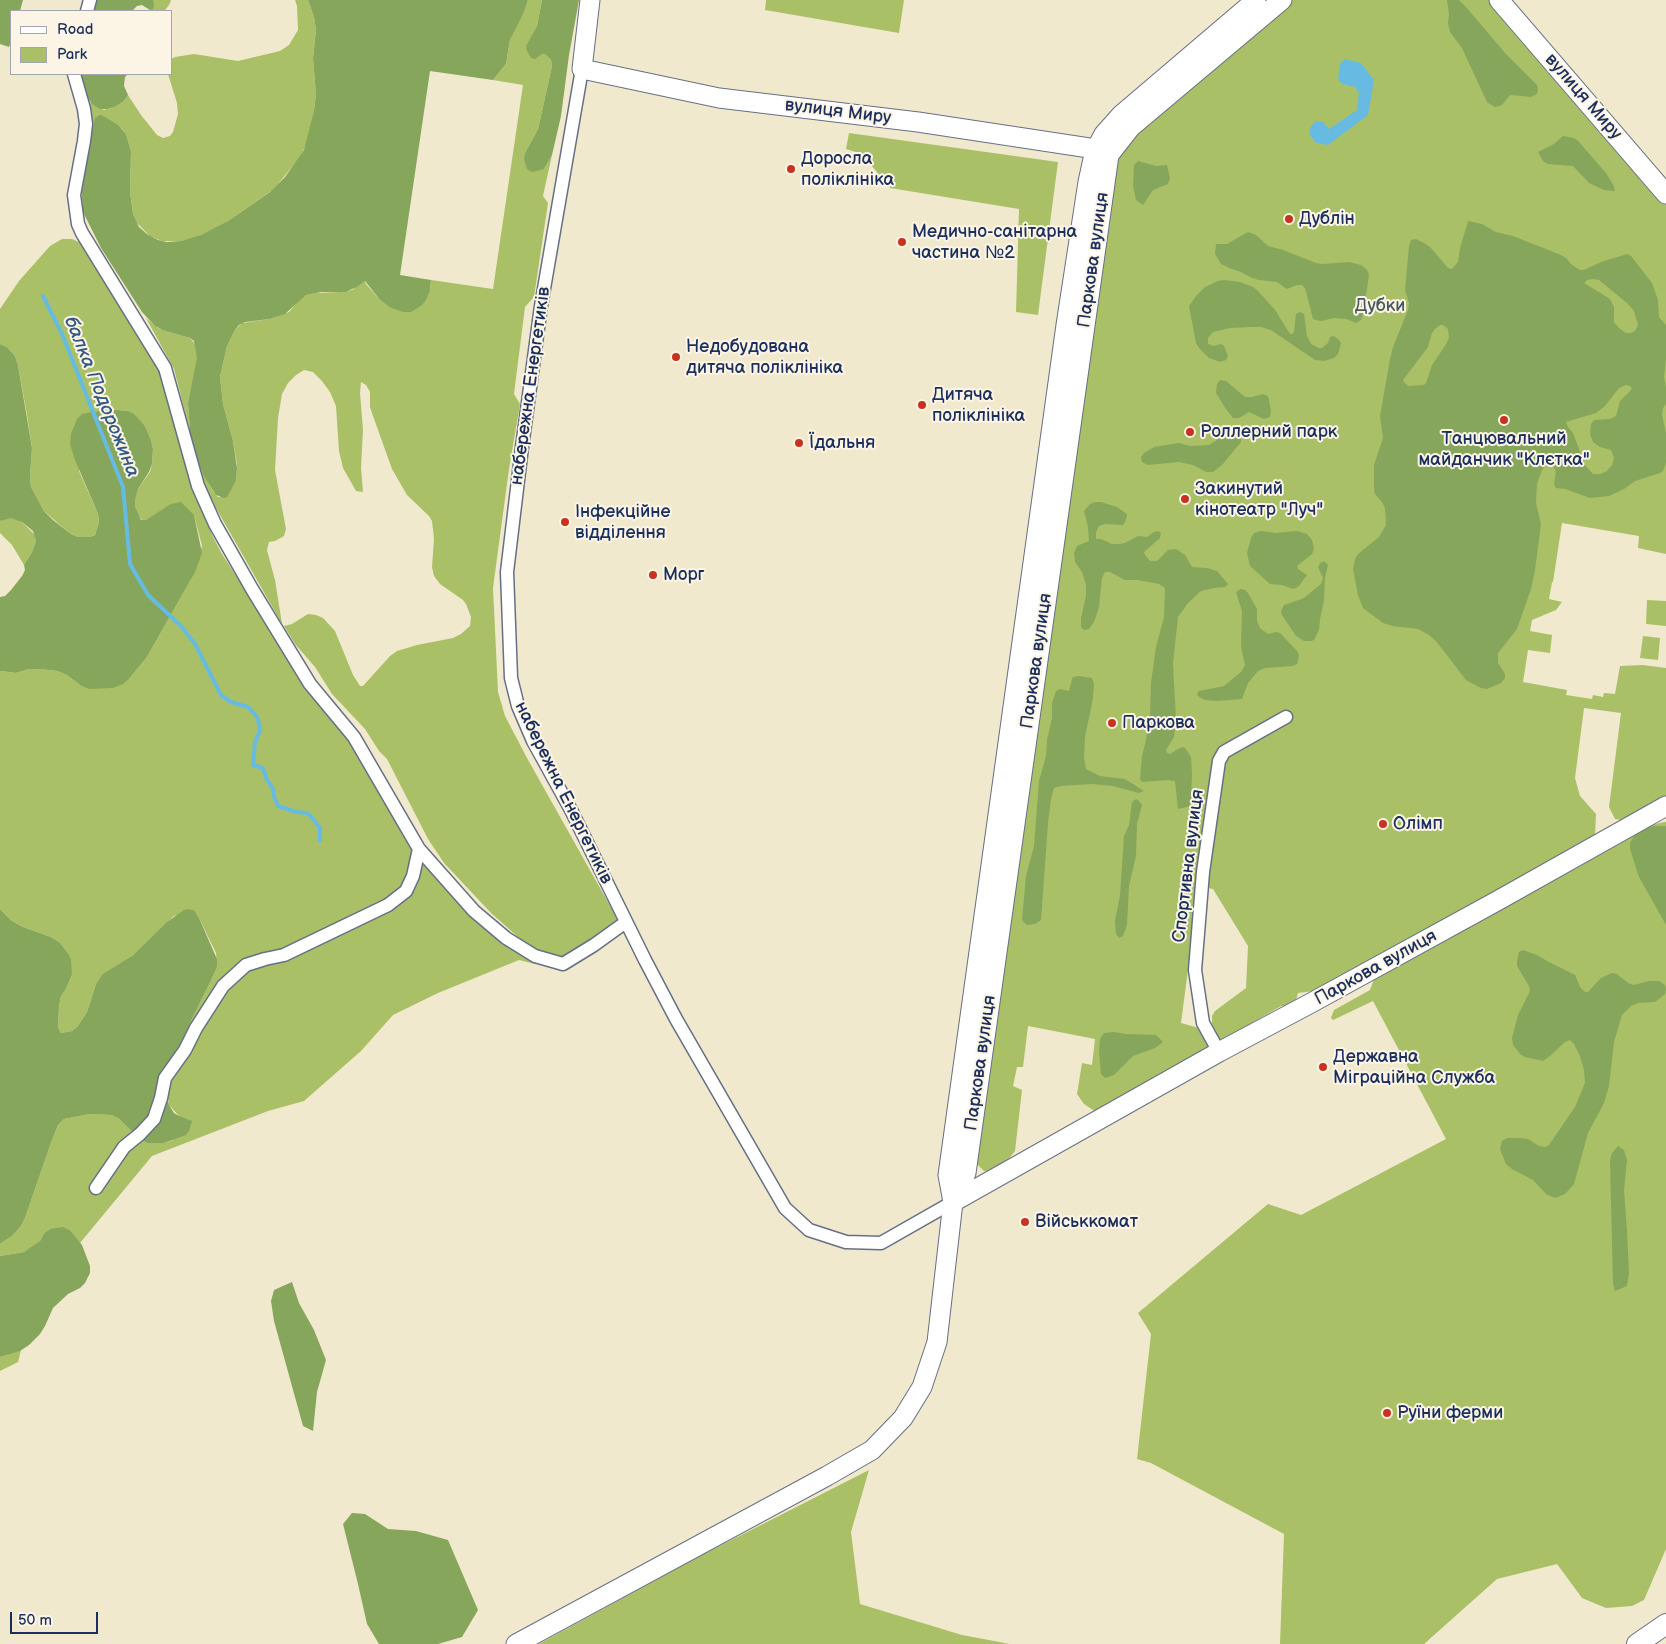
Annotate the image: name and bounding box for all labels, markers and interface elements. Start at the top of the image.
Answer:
legend [10,10,172,75]
text: Road [57,20,93,39]
text: Park [57,45,87,64]
street label: вулиця Миру [1540,50,1626,144]
street label: вулиця Миру [784,95,892,129]
place label: Доросла поліклініка [801,148,894,190]
marker: Доросла поліклініка [785,163,797,175]
street label: Паркова вулиця [1074,191,1114,329]
place label: Дублін [1299,208,1355,230]
marker: Дублін [1283,213,1295,225]
place label: Медично-санітарна частина №2 [912,221,1077,264]
marker: Медично-санітарна частина №2 [896,236,908,248]
street label: набережна Енергетиків [506,285,556,487]
park label: Дубки [1355,295,1405,317]
water label: балка Подорожина [58,313,144,481]
place label: Недобудована дитяча поліклініка [686,336,843,378]
marker: Недобудована дитяча поліклініка [670,351,682,363]
place label: Дитяча поліклініка [932,384,1025,426]
marker: Дитяча поліклініка [916,399,928,411]
marker: Танцювальний майданчик "Клєтка" [1498,414,1510,426]
place label: Роллерний парк [1200,421,1337,443]
marker: Роллерний парк [1184,426,1196,438]
place label: Танцювальний майданчик "Клєтка" [1418,428,1590,470]
place label: Їдальня [809,432,875,454]
marker: Їдальня [793,437,805,449]
place label: Закинутий кінотеатр "Луч" [1195,478,1323,520]
marker: Закинутий кінотеатр "Луч" [1179,493,1191,505]
place label: Інфекційне відділення [575,501,670,544]
marker: Інфекційне відділення [559,516,571,528]
place label: Морг [663,564,705,586]
marker: Морг [647,569,659,581]
street label: Паркова вулиця [1017,592,1057,730]
street label: набережна Енергетиків [509,698,617,888]
place label: Паркова [1122,712,1195,734]
marker: Паркова [1106,717,1118,729]
street label: Спортивна вулиця [1169,788,1209,944]
place label: Олімп [1393,813,1443,835]
marker: Олімп [1377,818,1389,830]
street label: Паркова вулиця [1311,925,1441,1011]
street label: Паркова вулиця [961,994,1001,1132]
place label: Державна Міграційна Служба [1333,1046,1495,1088]
marker: Державна Міграційна Служба [1317,1061,1329,1073]
place label: Військкомат [1035,1211,1138,1233]
marker: Військкомат [1019,1216,1031,1228]
place label: Руїни ферми [1397,1402,1503,1424]
marker: Руїни ферми [1381,1407,1393,1419]
scale bar [12,1602,100,1634]
text: 50 m [18,1611,52,1630]

